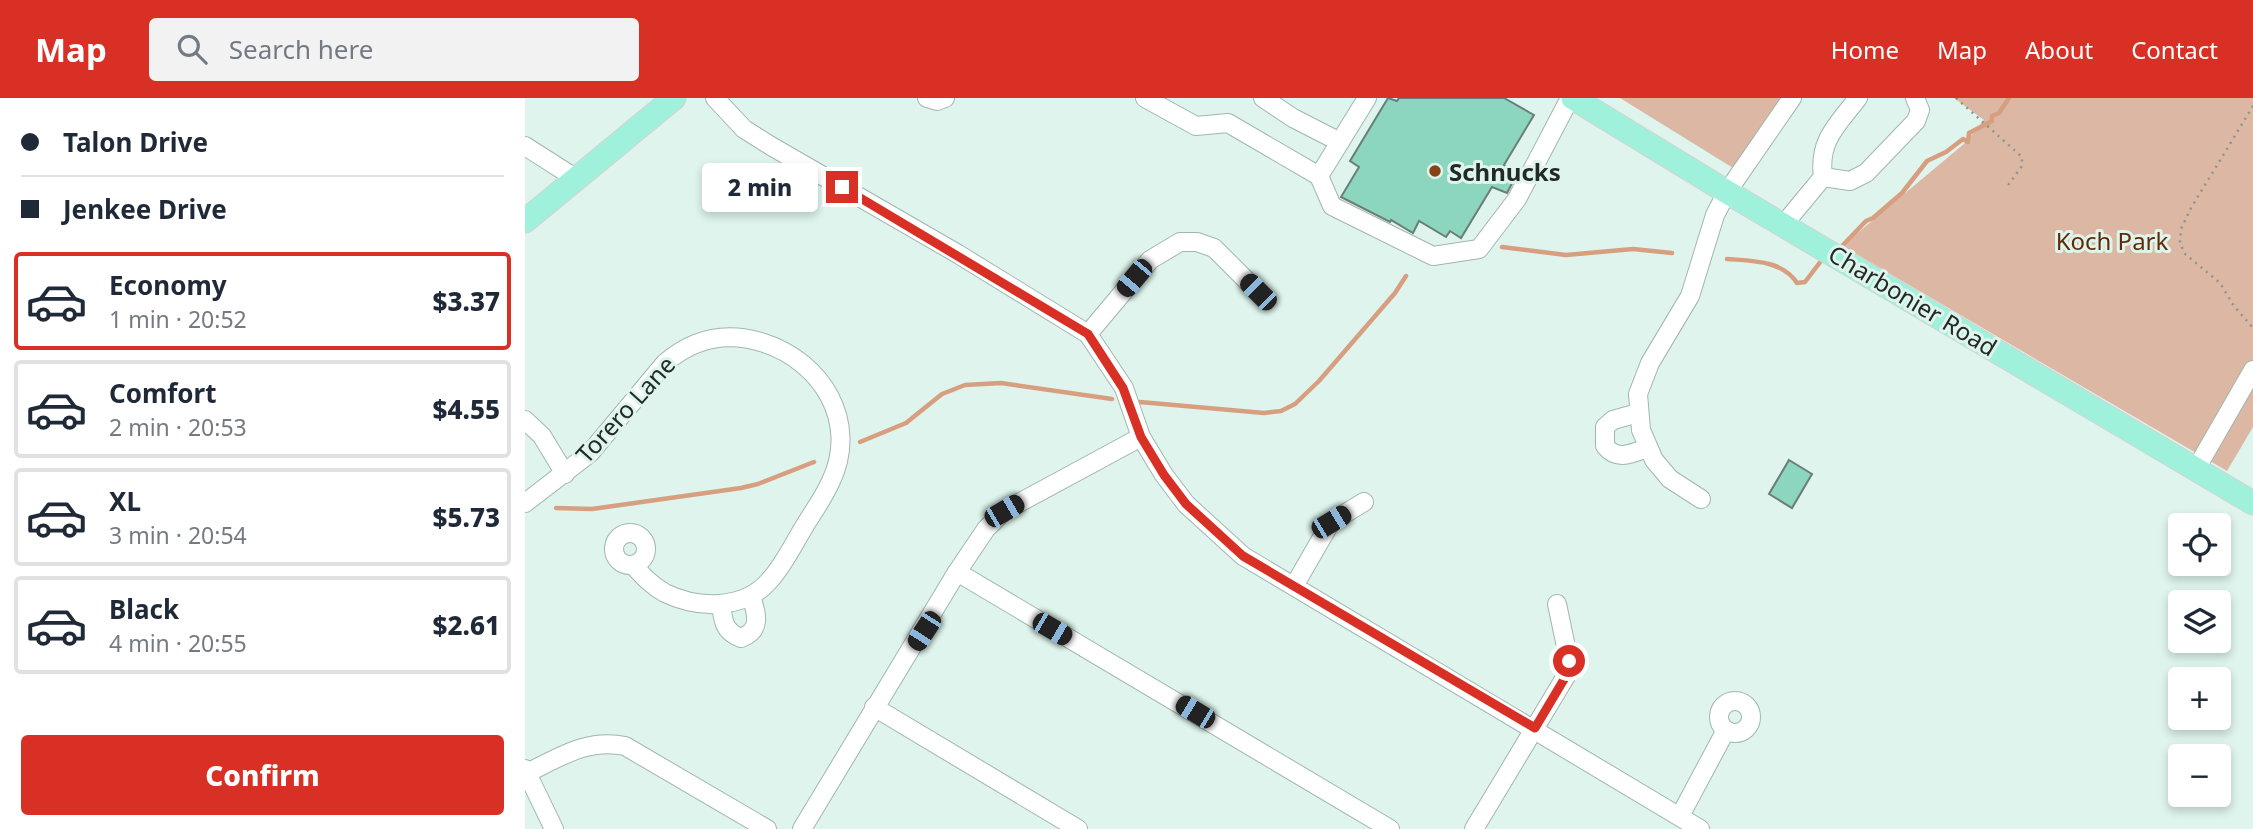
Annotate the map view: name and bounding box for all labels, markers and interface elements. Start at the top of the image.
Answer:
search box [149,18,639,81]
text: Map [35,27,107,72]
icon: search [173,30,211,68]
text: Search here [229,31,373,67]
text: Home [1831,33,1899,66]
text: Map [1937,33,1987,66]
text: About [2025,33,2093,66]
text: Contact [2131,33,2218,66]
text: Talon Drive [63,124,208,160]
place label: Schnucks [1449,155,1561,188]
callout: 2 min [702,162,817,212]
marker: Schnucks [1427,163,1443,179]
text: 2 min [728,171,792,203]
route end [826,171,858,203]
text: Jenkee Drive [63,191,227,227]
park label: Koch Park [2056,224,2169,257]
street label: Charbonier Road [1823,237,2003,363]
car [1113,255,1156,301]
text: Economy [109,267,227,303]
icon: car [25,270,88,333]
car [1236,270,1281,314]
text: $3.37 [433,283,500,319]
text: 1 min · 20:52 [109,303,247,335]
street label: Torero Lane [568,348,682,470]
text: Comfort [109,375,217,411]
icon: car [25,378,88,441]
text: $4.55 [433,391,500,427]
text: 2 min · 20:53 [109,411,247,443]
text: XL [109,483,141,519]
icon: car [25,486,88,549]
car [981,491,1028,531]
text: $5.73 [433,499,500,535]
car [1308,502,1355,542]
map controls [2168,513,2231,807]
button: locate [2168,513,2231,576]
text: 3 min · 20:54 [109,519,247,551]
button: layers [2168,590,2231,653]
text: Black [109,591,179,627]
icon: car [25,594,88,657]
text: $2.61 [433,607,500,643]
car [904,608,945,654]
car [1029,609,1076,649]
text: 4 min · 20:55 [109,627,247,659]
route start [1553,645,1585,677]
button: + [2168,667,2231,730]
car [1172,692,1219,732]
button: Confirm [21,735,504,815]
button: − [2168,744,2231,807]

